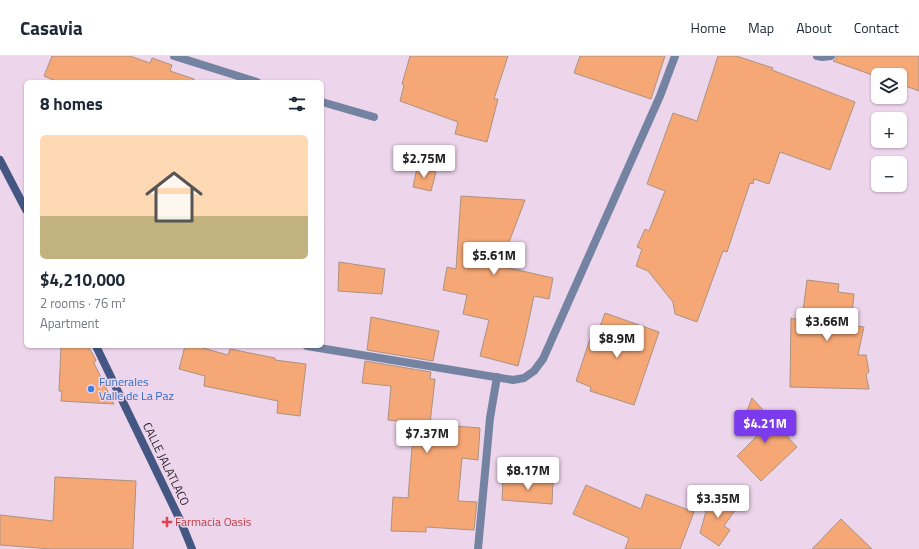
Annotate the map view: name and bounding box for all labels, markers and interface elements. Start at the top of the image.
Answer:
text: Casavia [20,13,83,42]
text: Home [691,17,726,38]
text: Map [748,17,774,38]
text: About [796,17,832,38]
text: Contact [854,17,899,38]
map controls [871,68,907,192]
button: layers [871,68,907,104]
text: 8 homes [40,91,103,117]
icon: filters [286,93,308,115]
button: + [871,112,907,148]
pin: $2.75M [391,145,457,179]
text: $2.75M [402,148,446,168]
button: − [871,156,907,192]
icon: home [138,161,210,233]
pin: $5.61M [461,242,527,276]
text: $5.61M [472,245,516,265]
text: $4,210,000 [40,267,125,293]
text: 2 rooms · 76 m² [40,293,126,313]
pin: $3.66M [794,308,860,342]
text: $3.66M [805,311,849,331]
text: Apartment [40,313,99,333]
pin: $8.9M [589,325,645,359]
text: $8.9M [599,328,635,348]
place label: Funerales Valle de La Paz [99,372,174,405]
marker: Funerales Valle de La Paz [86,384,96,394]
pin: $4.21M [732,410,798,444]
text: $4.21M [743,413,787,433]
street label: CALLE JALATLACO [138,419,195,509]
pin: $7.37M [394,420,460,454]
text: $7.37M [405,423,449,443]
pin: $8.17M [495,457,561,491]
text: $8.17M [506,460,550,480]
pin: $3.35M [685,485,751,519]
text: $3.35M [696,488,740,508]
place label: Farmacia Oasis [175,512,252,531]
marker: Farmacia Oasis [162,517,172,527]

